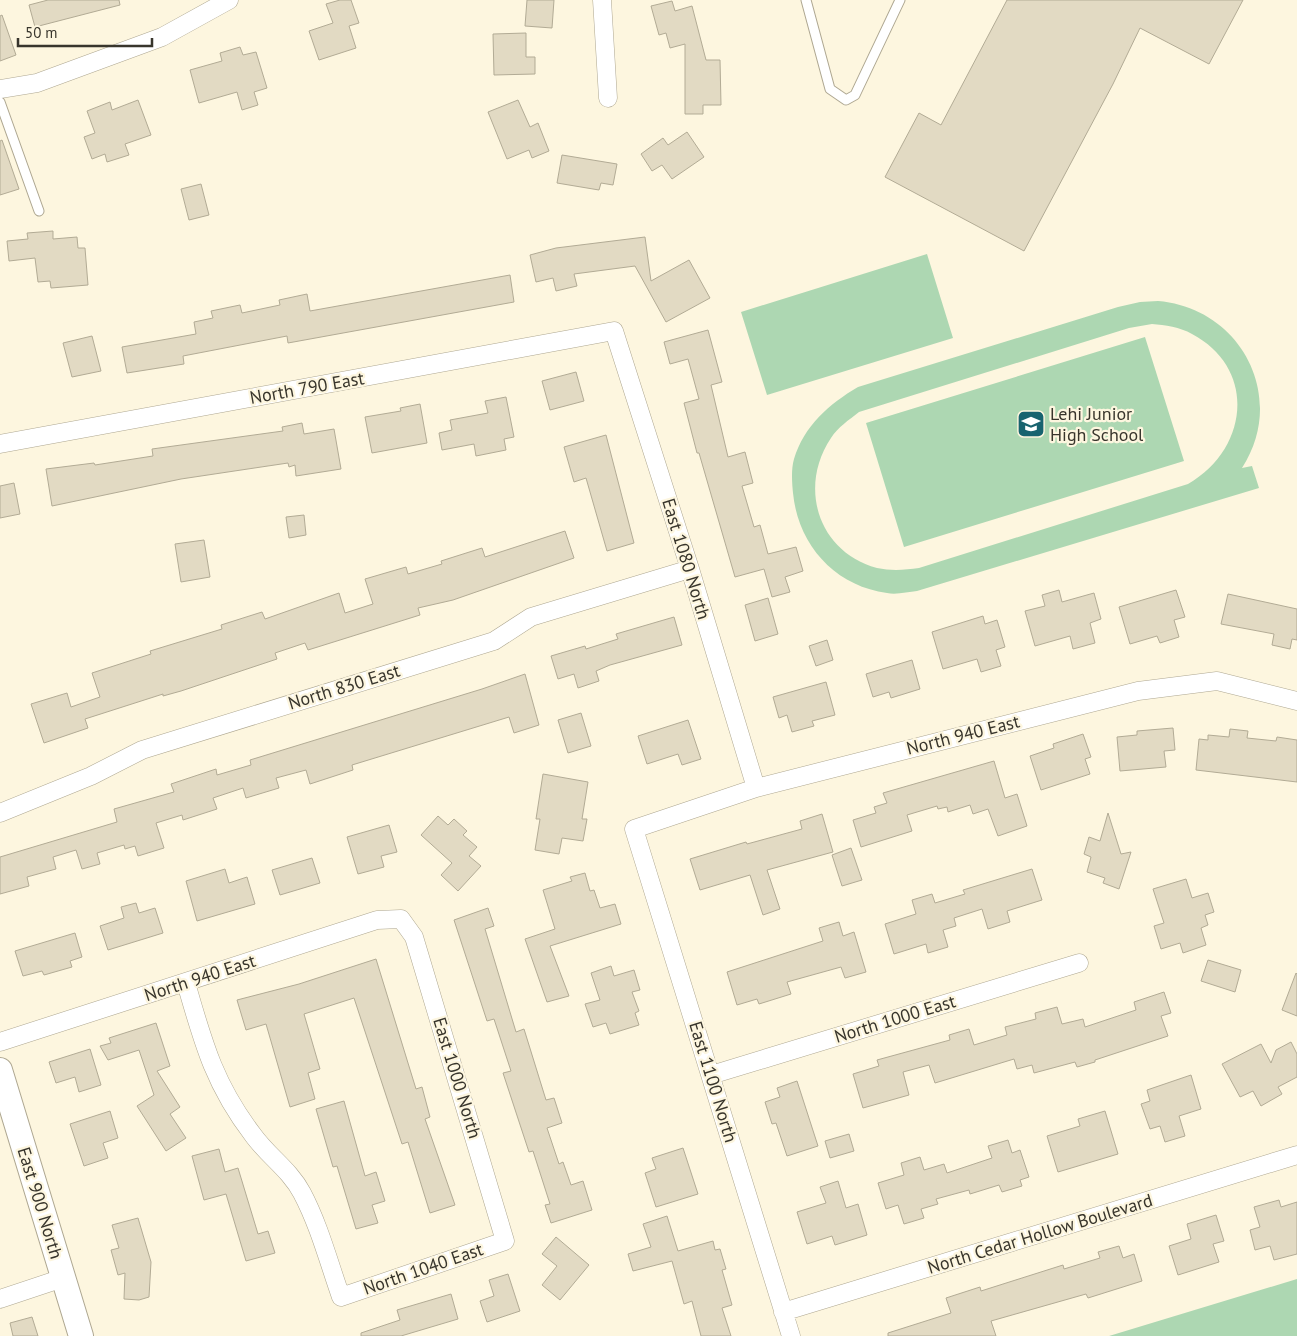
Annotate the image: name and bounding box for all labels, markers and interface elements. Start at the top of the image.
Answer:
scale bar [18,15,151,47]
text: 50 m [25,23,58,42]
street label: North 790 East [248,366,366,409]
place label: Lehi Junior High School [1050,402,1144,446]
school or university icon: Lehi Junior High School [1016,409,1046,439]
street label: East 1080 North [657,495,716,622]
street label: North 830 East [285,659,403,714]
street label: North 940 East [904,709,1022,760]
street label: North 940 East [141,949,258,1006]
street label: North 1000 East [831,989,958,1048]
street label: East 1000 North [428,1014,487,1141]
street label: East 1100 North [684,1018,743,1145]
street label: East 900 North [13,1144,68,1262]
street label: North Cedar Hollow Boulevard [925,1188,1155,1279]
street label: North 1040 East [360,1237,486,1300]

